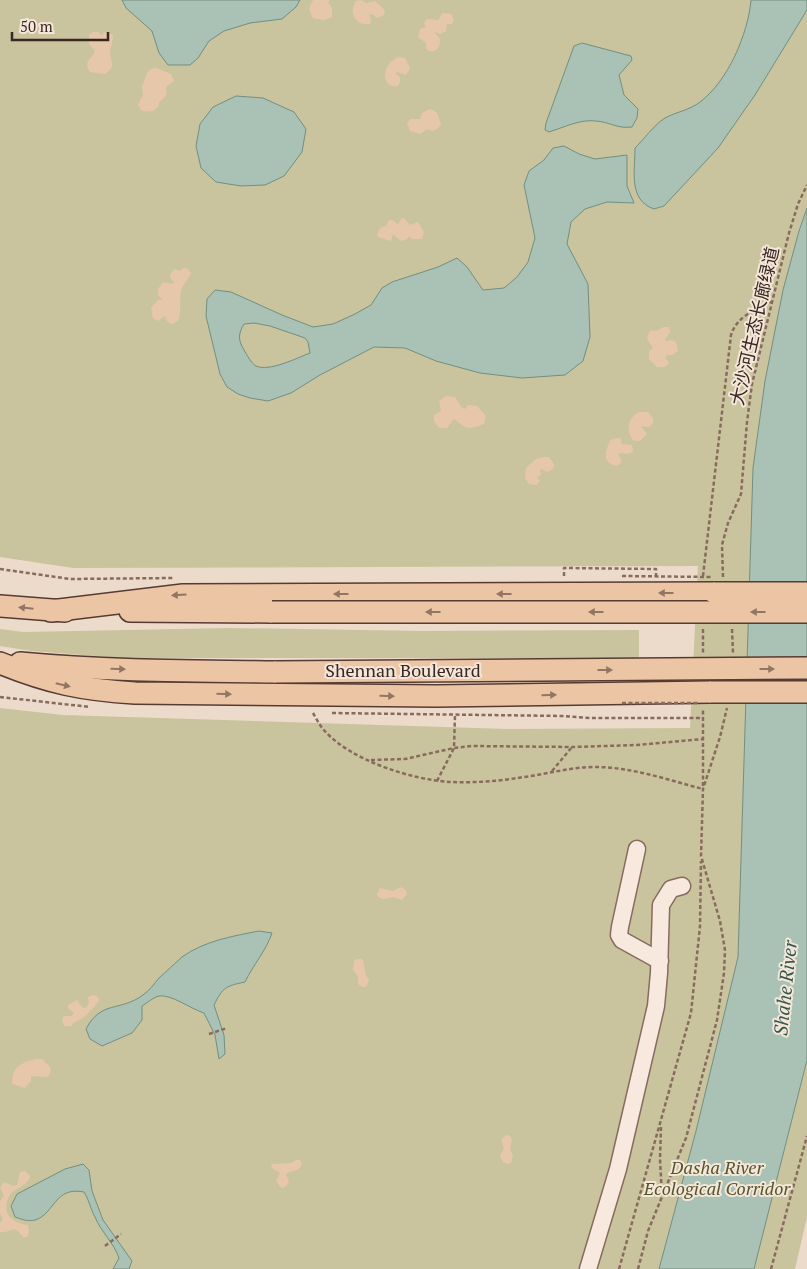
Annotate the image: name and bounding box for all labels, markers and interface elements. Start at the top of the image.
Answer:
scale bar [12,10,109,42]
text: 50 m [20,16,53,36]
street label: 大沙河生态长廊绿道 [724,244,784,407]
one-way arrow [658,589,674,597]
one-way arrow [333,590,349,598]
one-way arrow [495,590,511,598]
one-way arrow [170,592,186,600]
one-way arrow [17,604,33,612]
one-way arrow [425,608,441,616]
one-way arrow [588,608,604,616]
one-way arrow [750,608,766,616]
street label: Shennan Boulevard [325,658,481,682]
one-way arrow [111,665,127,673]
one-way arrow [759,665,775,673]
one-way arrow [597,666,613,674]
one-way arrow [55,681,71,689]
one-way arrow [217,690,233,698]
one-way arrow [542,690,558,698]
one-way arrow [379,692,395,700]
water label: Shahe River [767,939,802,1037]
park label: Dasha River Ecological Corridor [643,1155,791,1200]

